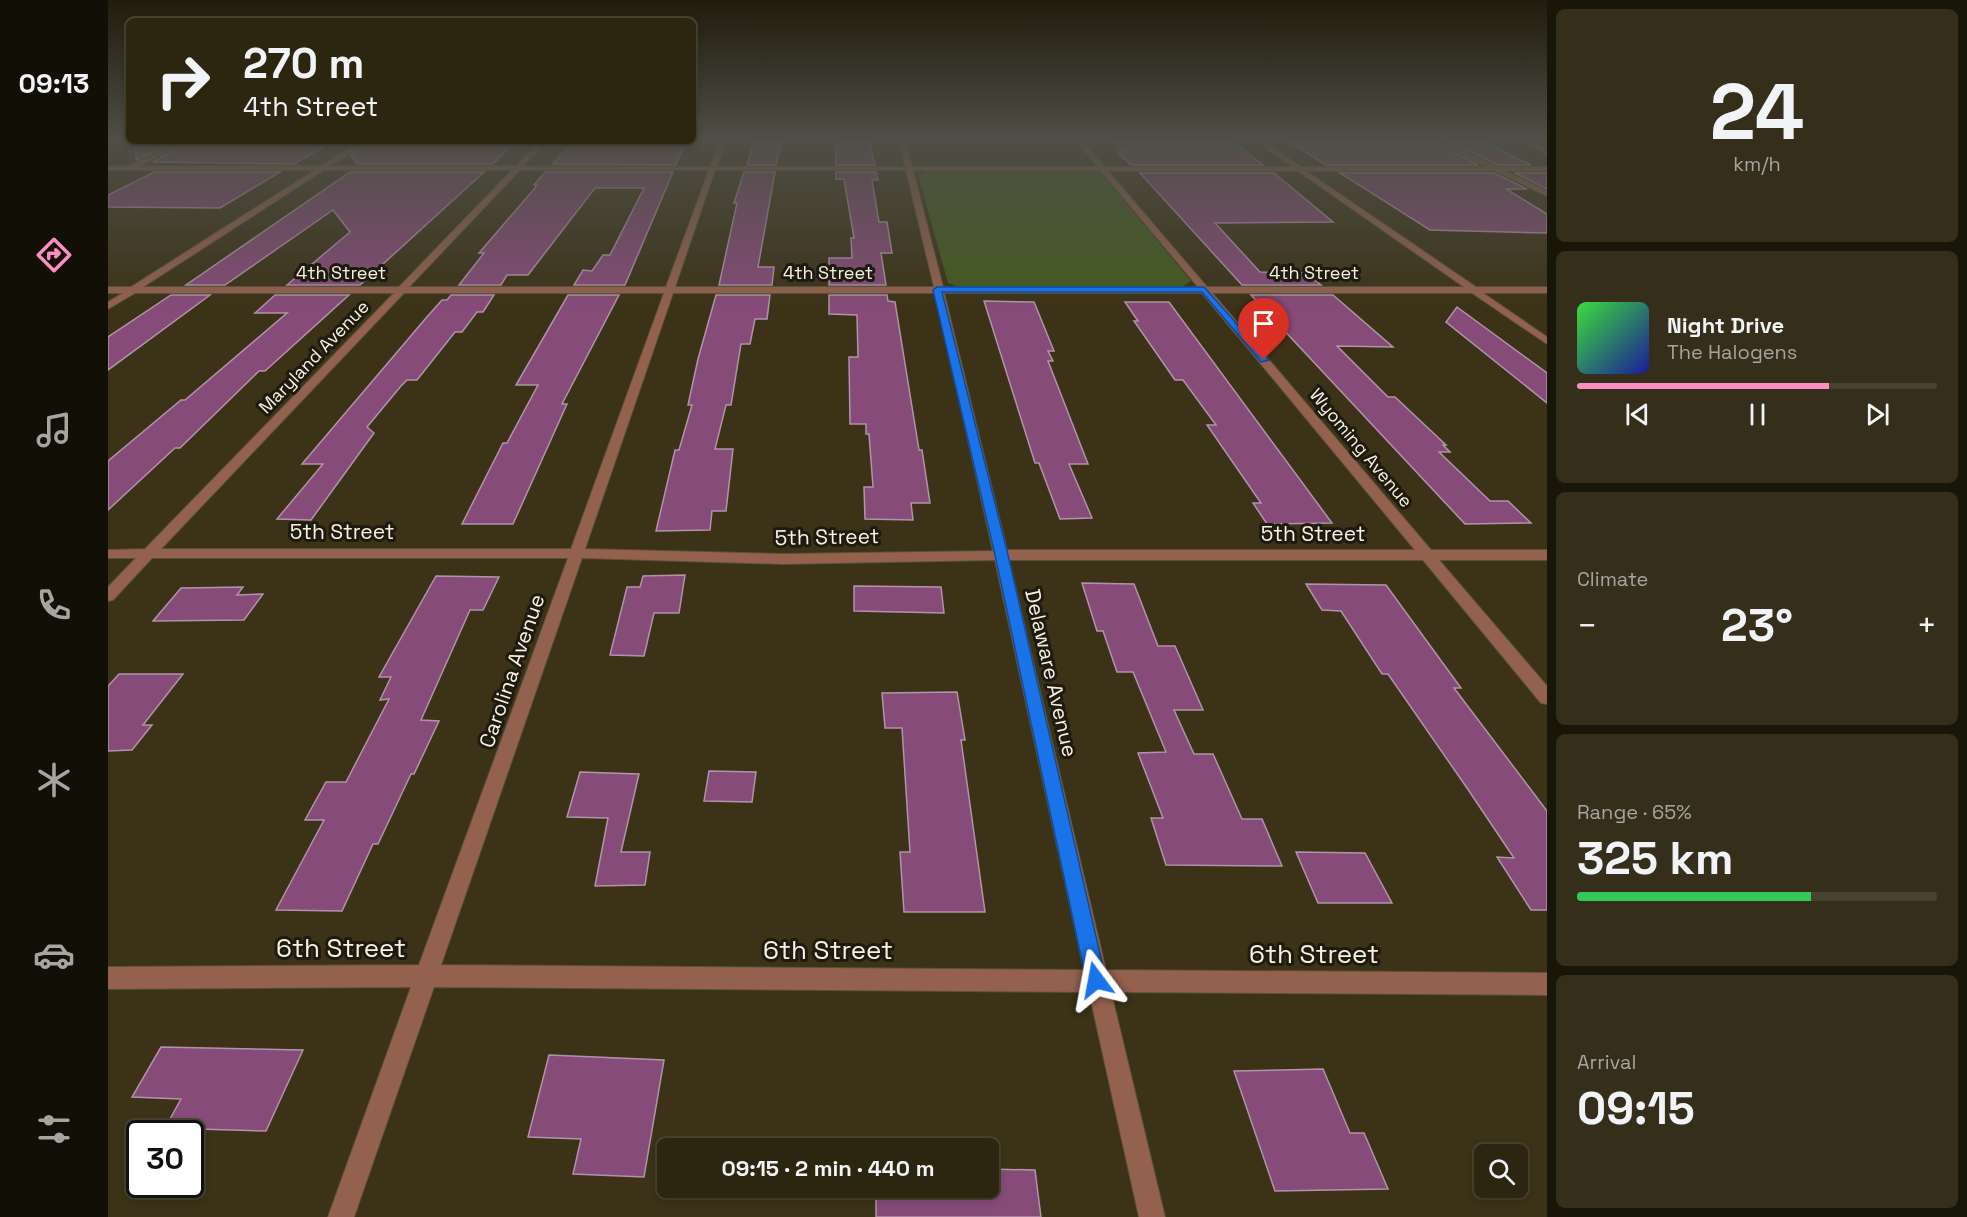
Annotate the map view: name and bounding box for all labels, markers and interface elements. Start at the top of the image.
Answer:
text: 270 m [243,37,364,90]
icon: right [144,42,222,120]
text: 24 [1710,62,1804,162]
text: 09:13 [19,66,89,101]
text: 4th Street [243,89,378,124]
text: km/h [1733,151,1781,177]
icon: directions [33,234,75,276]
street label: 4th Street [296,261,386,284]
street label: 4th Street [783,261,873,284]
street label: 4th Street [1269,261,1359,284]
street label: Maryland Avenue [254,295,374,418]
pin [1238,298,1289,360]
icon: arrive [1247,307,1280,340]
text: Night Drive [1667,311,1784,339]
text: The Halogens [1667,339,1797,365]
street label: Wyoming Avenue [1305,383,1418,512]
icon: previous [1621,398,1654,431]
icon: pause [1741,398,1774,431]
icon: next [1861,398,1894,431]
icon: music [33,409,75,451]
street label: 5th Street [290,518,394,545]
street label: 5th Street [1261,520,1365,547]
street label: 5th Street [774,522,880,551]
text: Climate [1577,566,1648,592]
icon: phone [33,584,75,626]
street label: Delaware Avenue [1019,586,1084,759]
street label: Carolina Avenue [473,591,550,751]
text: 23° [1721,597,1793,654]
text: − [1577,605,1597,647]
text: + [1917,605,1937,647]
icon: climate [33,759,75,801]
text: Range · 65% [1577,799,1692,825]
text: 325 km [1577,830,1733,887]
street label: 6th Street [276,931,406,965]
street label: 6th Street [763,933,893,967]
icon: car [33,934,75,976]
street label: 6th Street [1249,937,1379,971]
position arrow [1064,948,1128,1012]
text: Arrival [1577,1049,1636,1075]
text: 09:15 [1577,1080,1695,1137]
icon: filters [33,1108,75,1150]
speed limit sign: 30 [126,1120,204,1198]
map controls [1474,1144,1528,1198]
button: search [1474,1144,1528,1198]
text: 09:15 · 2 min · 440 m [722,1154,934,1182]

